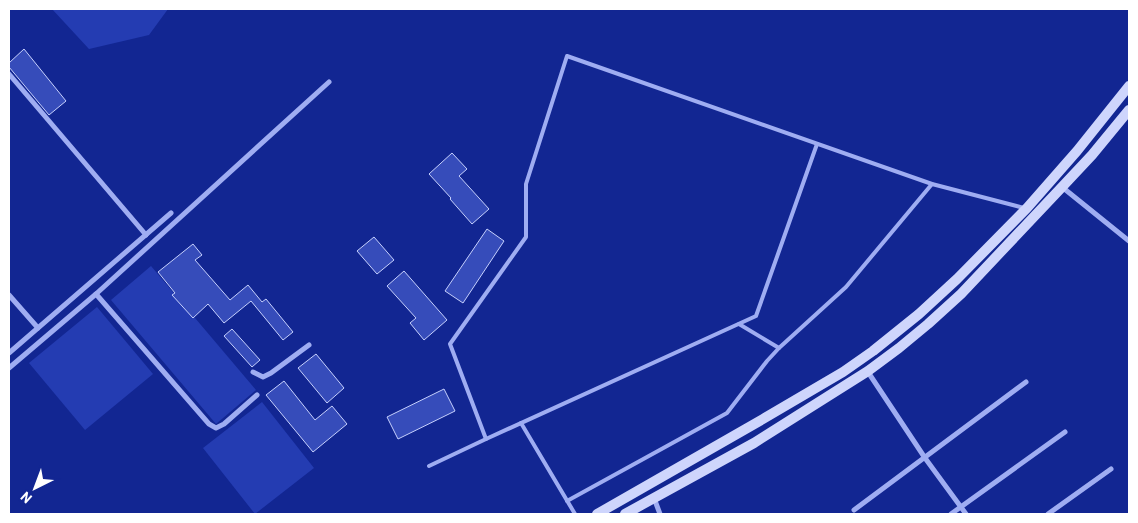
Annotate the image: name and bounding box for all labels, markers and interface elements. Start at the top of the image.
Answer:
north arrow [10,463,60,513]
text: N [17,489,35,507]

